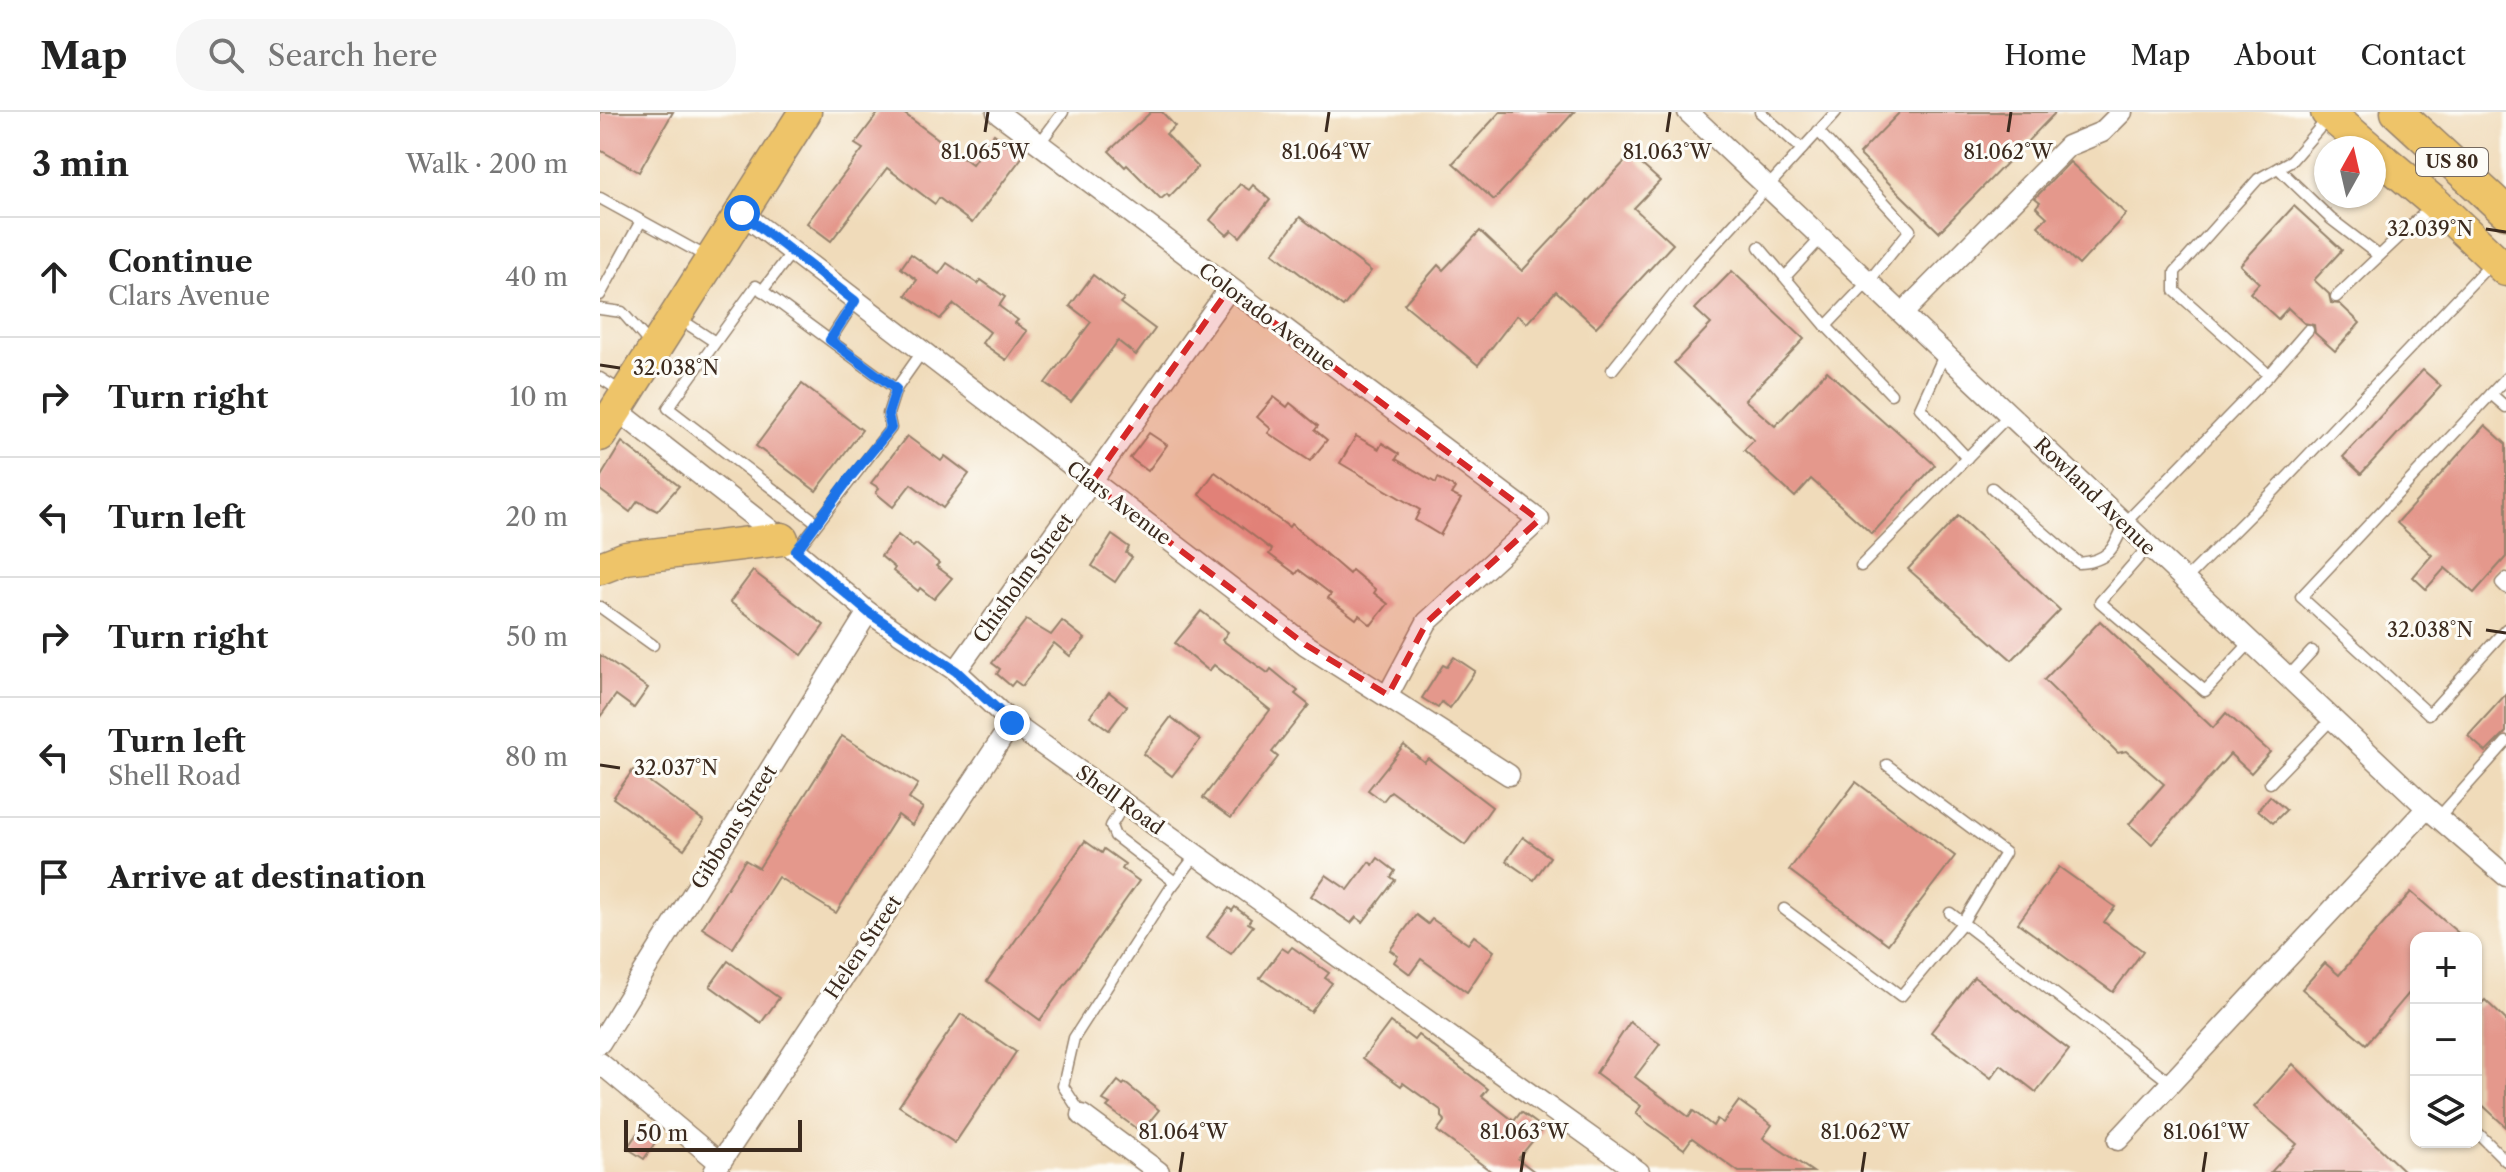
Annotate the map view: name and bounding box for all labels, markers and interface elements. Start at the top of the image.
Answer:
search box [176,19,736,91]
text: Map [40,32,128,79]
icon: search [204,33,248,77]
text: Search here [268,37,438,74]
text: Home [2004,38,2086,72]
text: Map [2130,38,2190,72]
text: About [2234,38,2316,72]
text: Contact [2360,38,2466,72]
north arrow [2314,136,2386,208]
text: 81.065°W [941,140,1031,164]
text: 81.064°W [1281,140,1372,164]
text: 81.063°W [1622,140,1713,164]
text: 81.062°W [1963,140,2054,164]
text: 3 min [32,143,129,185]
text: Walk · 200 m [406,148,568,180]
road number: US 80 [2416,148,2488,176]
route start [724,195,760,231]
text: 32.039°N [2387,217,2473,241]
text: Continue [108,243,253,280]
icon: ahead [32,255,76,299]
street label: Colorado Avenue [1194,258,1340,376]
text: 40 m [505,261,568,293]
text: Clars Avenue [108,280,270,312]
text: 32.038°N [633,356,719,380]
icon: right [32,375,76,419]
text: Turn right [108,379,268,416]
text: 10 m [509,381,568,413]
street label: Rowland Avenue [2029,432,2161,560]
street label: Clars Avenue [1062,456,1176,550]
icon: left [32,495,76,539]
text: Turn left [108,499,245,536]
text: 20 m [505,501,568,533]
street label: Chisholm Street [968,509,1078,647]
icon: right [32,615,76,659]
text: 32.038°N [2387,618,2473,642]
text: Turn right [108,619,268,656]
text: 50 m [506,621,568,653]
route end [994,705,1030,741]
text: Turn left [108,723,245,760]
icon: left [32,735,76,779]
text: 80 m [505,741,568,773]
text: 32.037°N [634,756,718,780]
text: Shell Road [108,760,241,792]
street label: Gibbons Street [686,760,782,894]
street label: Shell Road [1072,760,1168,840]
icon: arrive [32,855,76,899]
text: Arrive at destination [108,859,426,896]
street label: Helen Street [820,891,906,1003]
map controls [2410,932,2482,1148]
button: + [2410,932,2482,1004]
button: − [2410,1004,2482,1076]
button: layers [2410,1076,2482,1148]
scale bar [624,1116,802,1152]
text: 50 m [636,1120,688,1147]
text: 81.064°W [1138,1120,1229,1144]
text: 81.063°W [1479,1120,1570,1144]
text: 81.062°W [1820,1120,1911,1144]
text: 81.061°W [2163,1120,2250,1144]

